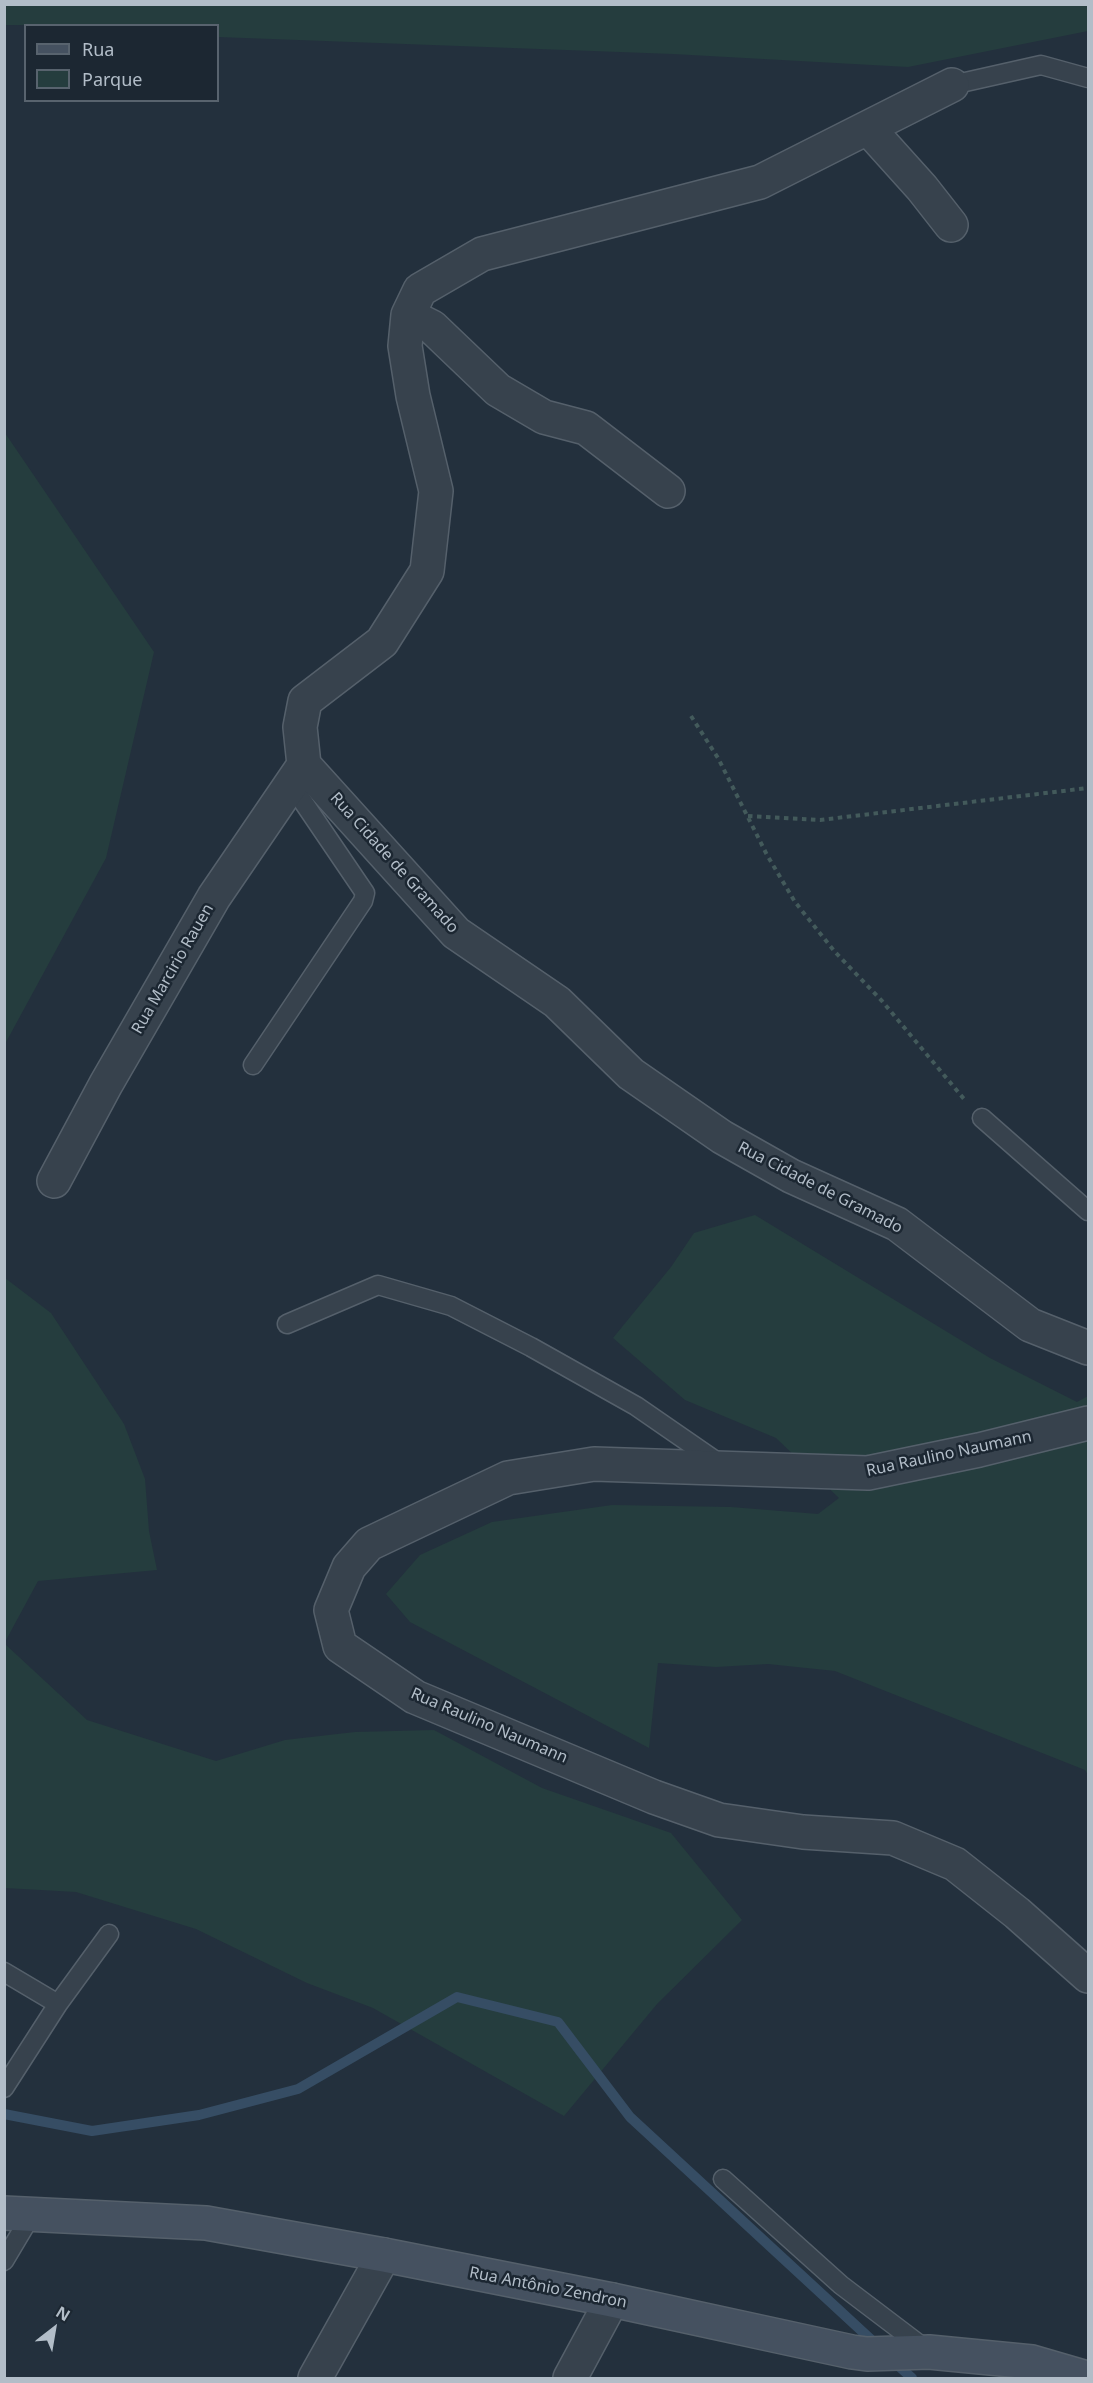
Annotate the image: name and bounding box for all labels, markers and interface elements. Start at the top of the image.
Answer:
legend [24,24,219,102]
text: Rua [82,37,114,61]
text: Parque [82,67,142,91]
street label: Rua Cidade de Gramado [326,789,462,937]
street label: Rua Marcirio Rauen [128,901,218,1037]
street label: Rua Cidade de Gramado [734,1138,906,1238]
street label: Rua Raulino Naumann [865,1427,1033,1481]
street label: Rua Raulino Naumann [408,1684,570,1768]
street label: Rua Antônio Zendron [468,2263,628,2313]
north arrow [24,2299,84,2359]
text: N [52,2301,75,2326]

